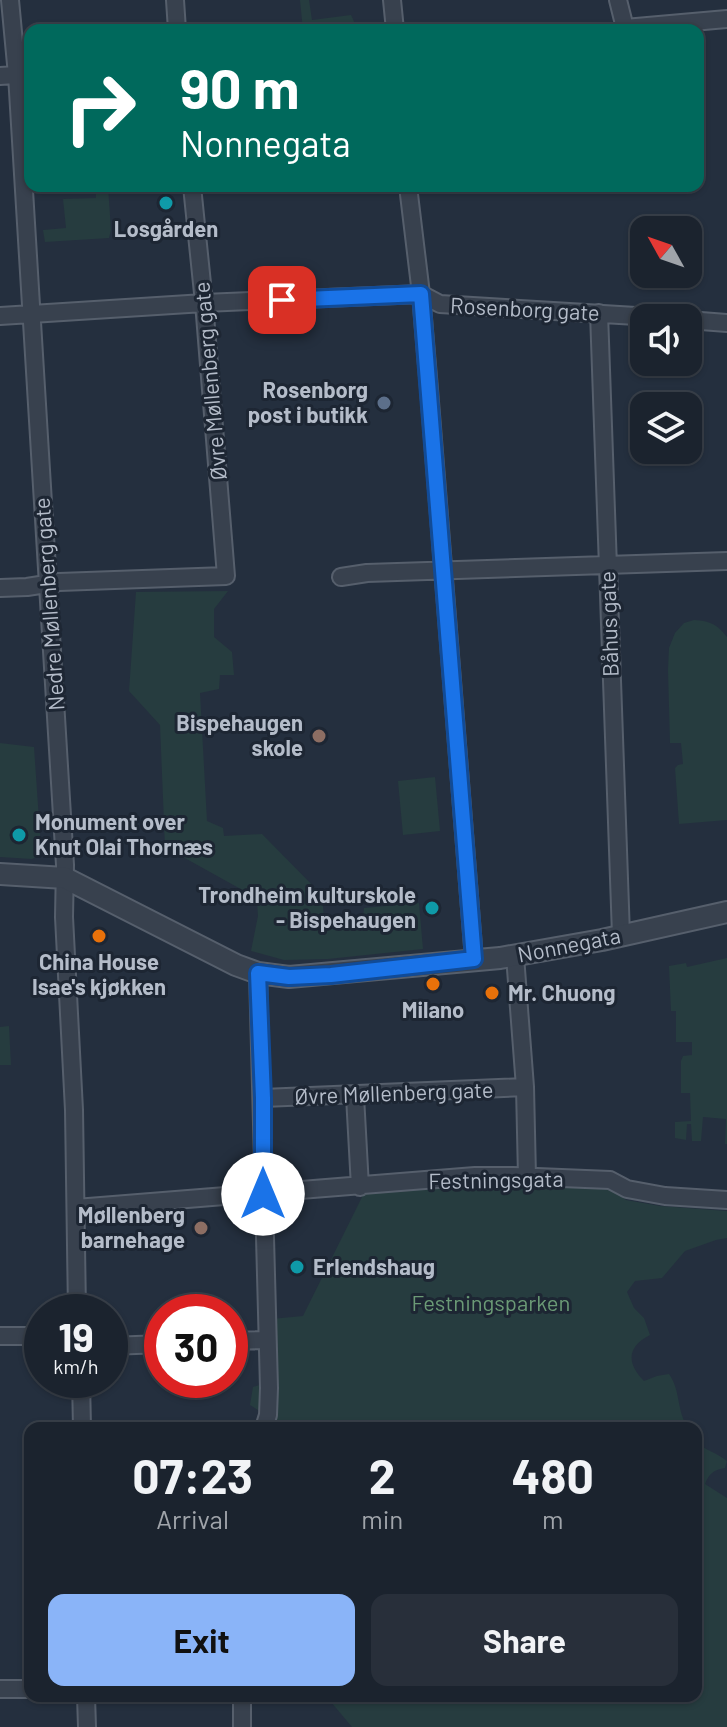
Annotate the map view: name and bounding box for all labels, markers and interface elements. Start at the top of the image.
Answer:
text: 90 m [180,53,300,120]
icon: right [48,56,152,160]
text: Nonnegata [180,121,351,164]
marker: Losgården [157,194,175,212]
place label: Losgården [114,215,218,241]
north arrow [630,216,702,288]
map controls [630,216,702,464]
pin [248,266,316,334]
icon: arrive [260,278,304,322]
street label: Øvre Møllenberg gate [187,281,231,481]
street label: Rosenborg gate [450,291,600,325]
button: sound [630,304,702,376]
place label: Rosenborg post i butikk [248,376,368,427]
button: layers [630,392,702,464]
marker: Rosenborg post i butikk [375,394,393,412]
street label: Nedre Møllenberg gate [28,497,68,711]
street label: Båhus gate [593,571,623,677]
place label: Bispehaugen skole [176,709,303,760]
marker: Bispehaugen skole [310,727,328,745]
place label: Monument over Knut Olai Thornæs [35,808,213,859]
marker: Monument over Knut Olai Thornæs [10,826,28,844]
place label: Trondheim kulturskole - Bispehaugen [198,881,416,932]
marker: Trondheim kulturskole - Bispehaugen [423,899,441,917]
street label: Nonnegata [515,921,622,967]
marker: China House Isae's kjøkken [90,927,108,945]
place label: China House Isae's kjøkken [32,948,166,999]
marker: Milano [424,975,442,993]
place label: Mr. Chuong [508,979,616,1005]
marker: Mr. Chuong [483,984,501,1002]
place label: Milano [402,996,464,1022]
street label: Øvre Møllenberg gate [294,1076,494,1108]
position arrow [221,1152,305,1236]
street label: Festningsgata [428,1165,564,1193]
place label: Møllenberg barnehage [78,1201,185,1252]
marker: Møllenberg barnehage [192,1219,210,1237]
place label: Erlendshaug [313,1253,435,1279]
marker: Erlendshaug [288,1258,306,1276]
park label: Festningsparken [412,1289,570,1315]
speed limit sign: 30 [144,1294,248,1398]
text: 19 [58,1312,94,1360]
text: km/h [53,1354,99,1378]
text: 07:23 [132,1446,253,1504]
text: 2 [369,1446,396,1504]
text: 480 [511,1446,594,1504]
text: Arrival [156,1503,229,1534]
text: min [361,1503,403,1534]
text: m [542,1503,563,1534]
button: Exit [48,1594,355,1686]
button: Share [371,1594,678,1686]

